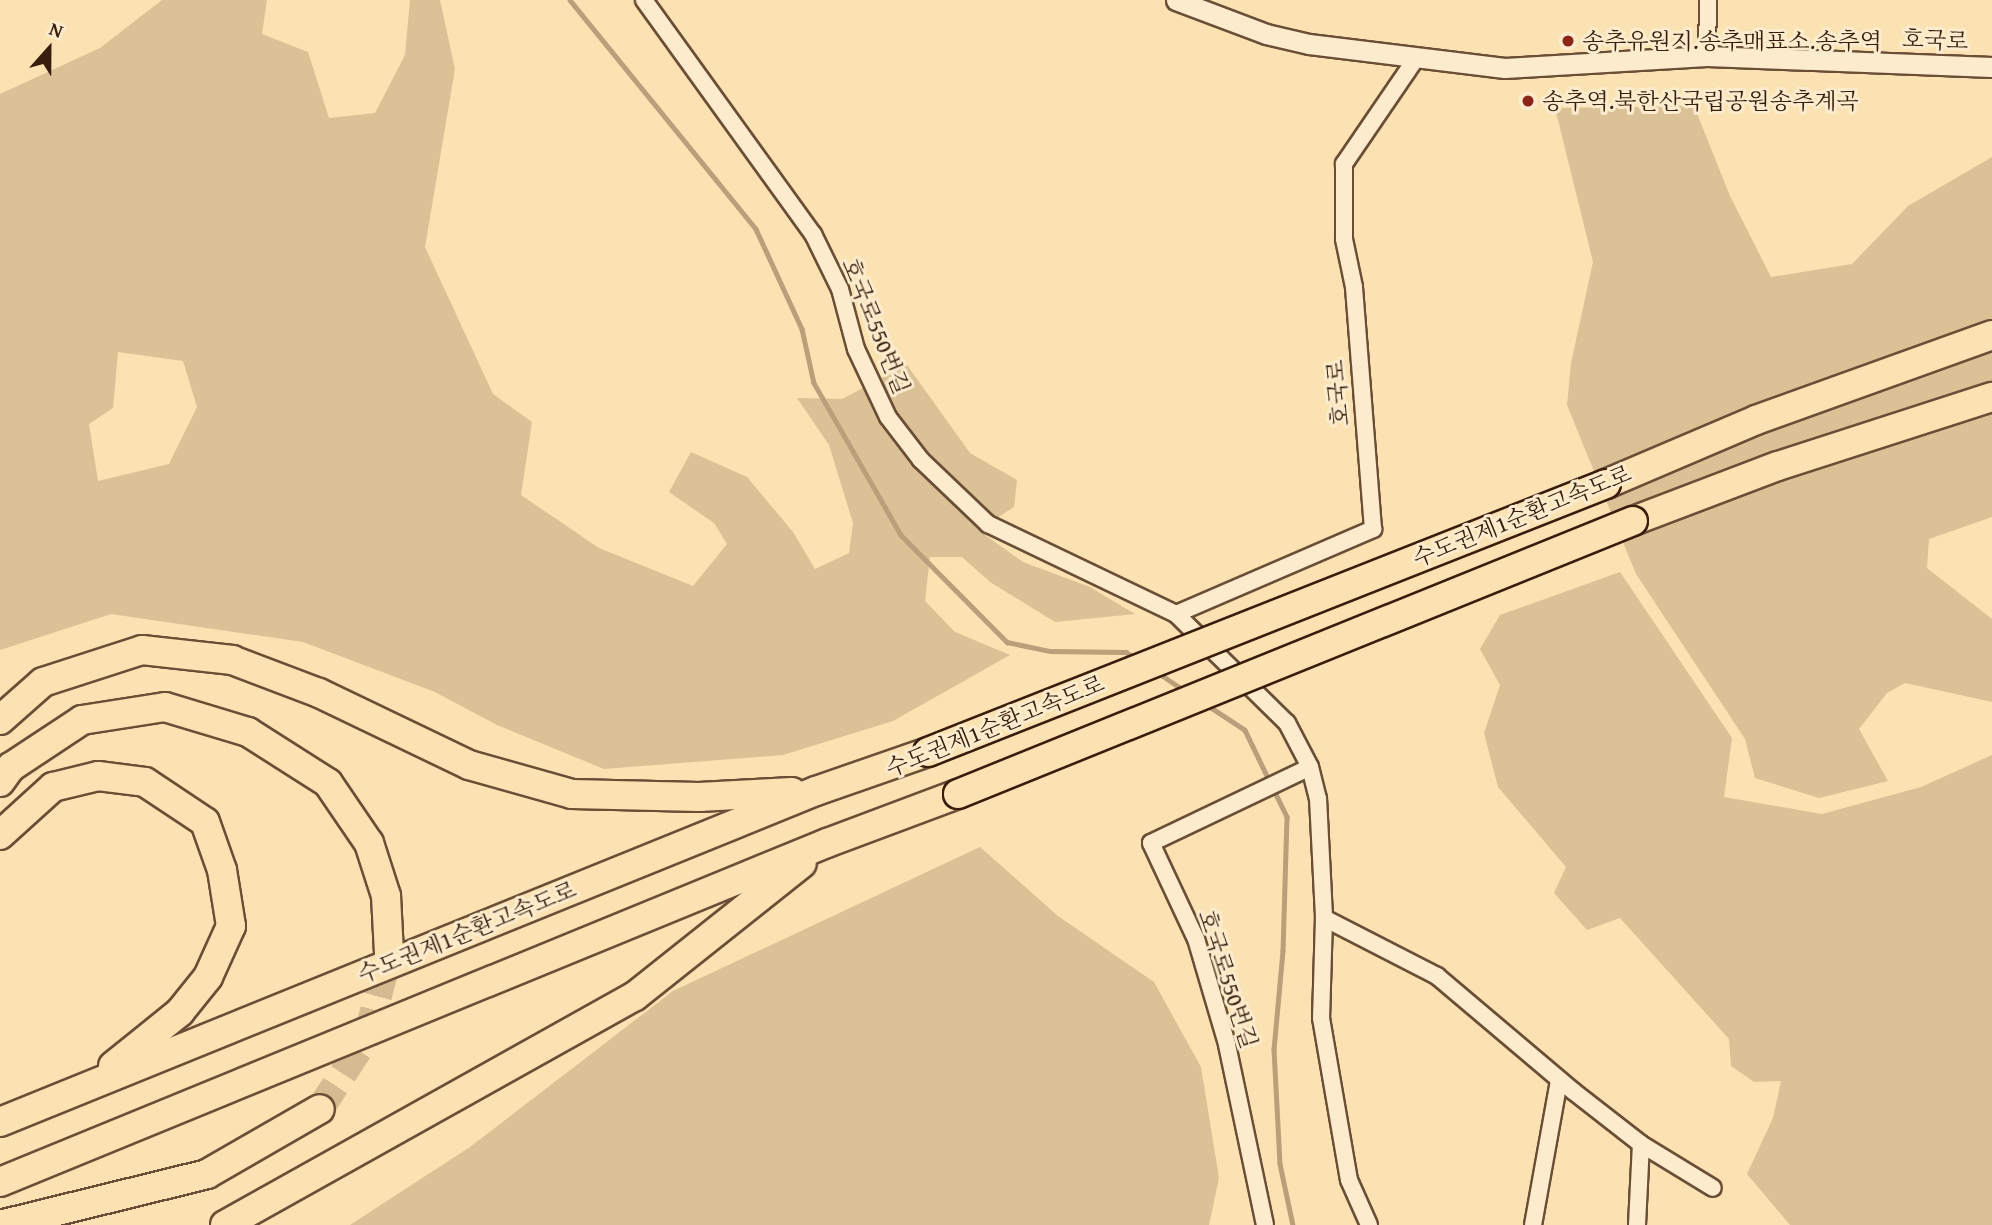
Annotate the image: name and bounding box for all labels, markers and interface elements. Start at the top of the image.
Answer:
north arrow [14,14,84,84]
text: N [46,14,67,45]
street label: 호국로 [1901,25,1969,55]
place label: 송추유원지.송추매표소.송추역 [1582,27,1882,55]
marker: 송추유원지.송추매표소.송추역 [1560,33,1576,49]
place label: 송추역.북한산국립공원송추계곡 [1542,87,1859,115]
marker: 송추역.북한산국립공원송추계곡 [1520,93,1536,109]
street label: 호국로550번길 [836,254,916,398]
street label: 호국로 [1321,359,1355,427]
street label: 수도권제1순환고속도로 [1409,460,1635,572]
street label: 수도권제1순환고속도로 [882,670,1108,782]
street label: 수도권제1순환고속도로 [354,876,580,988]
street label: 호국로550번길 [1193,906,1263,1052]

